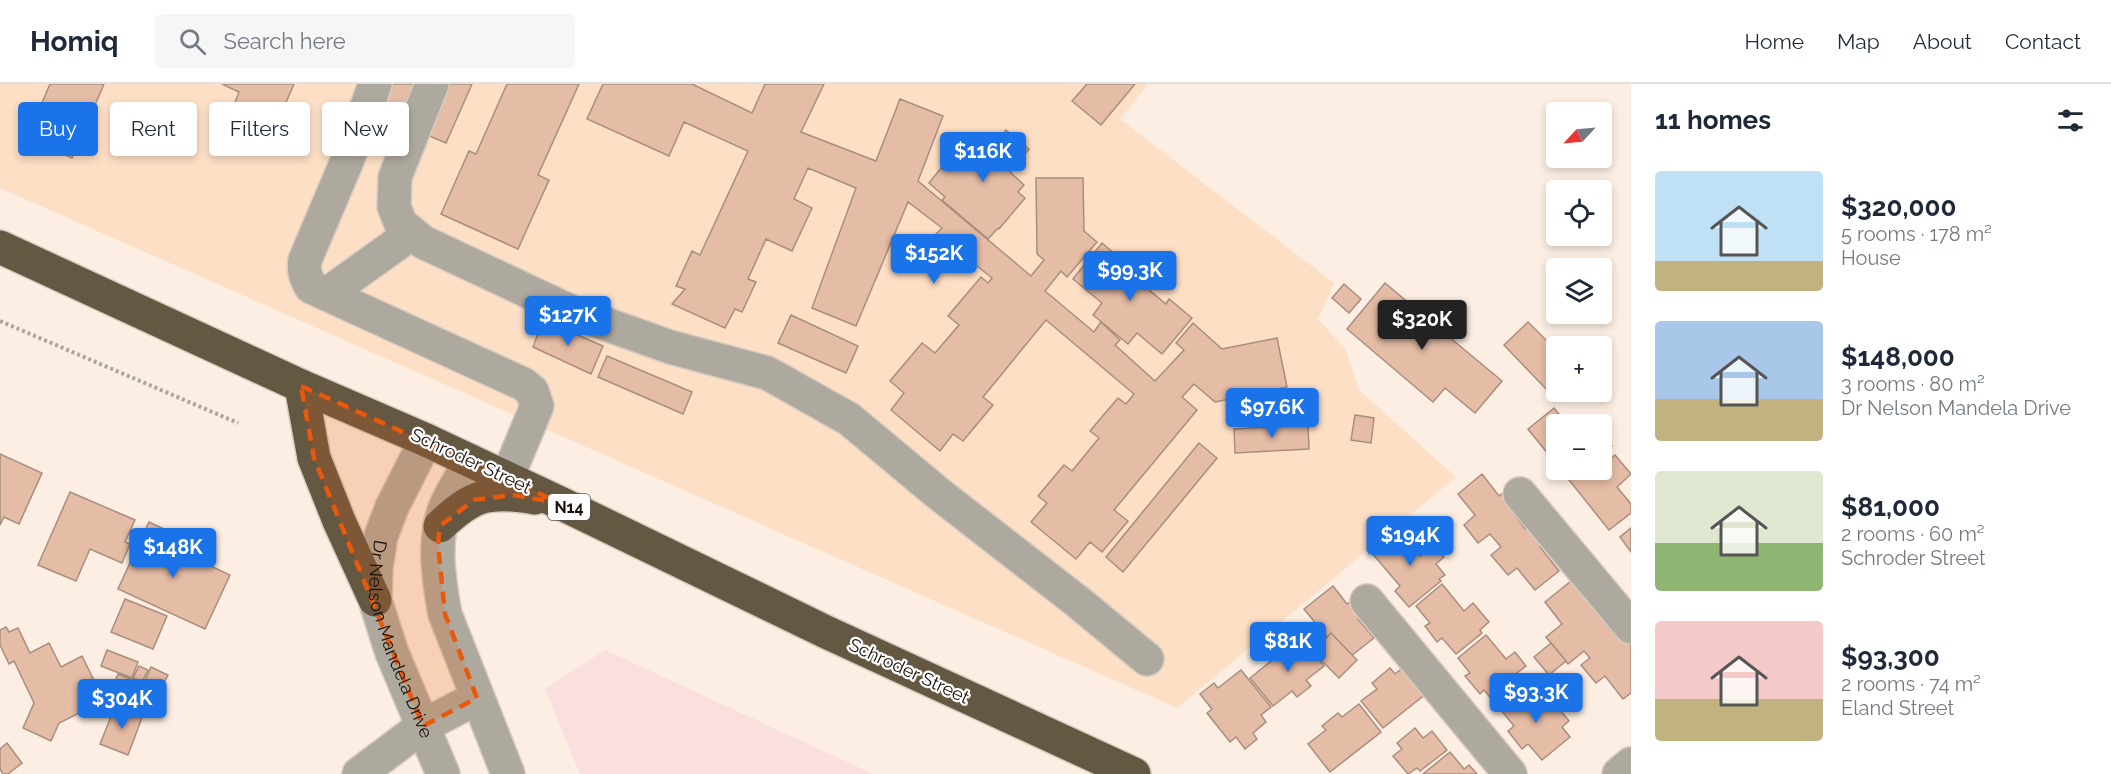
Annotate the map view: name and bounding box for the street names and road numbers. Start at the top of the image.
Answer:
street label: Schroder Street [408,424,535,498]
road number: N14 [548,494,590,520]
street label: Dr Nelson Mandela Drive [365,539,438,741]
street label: Schroder Street [846,634,973,708]

